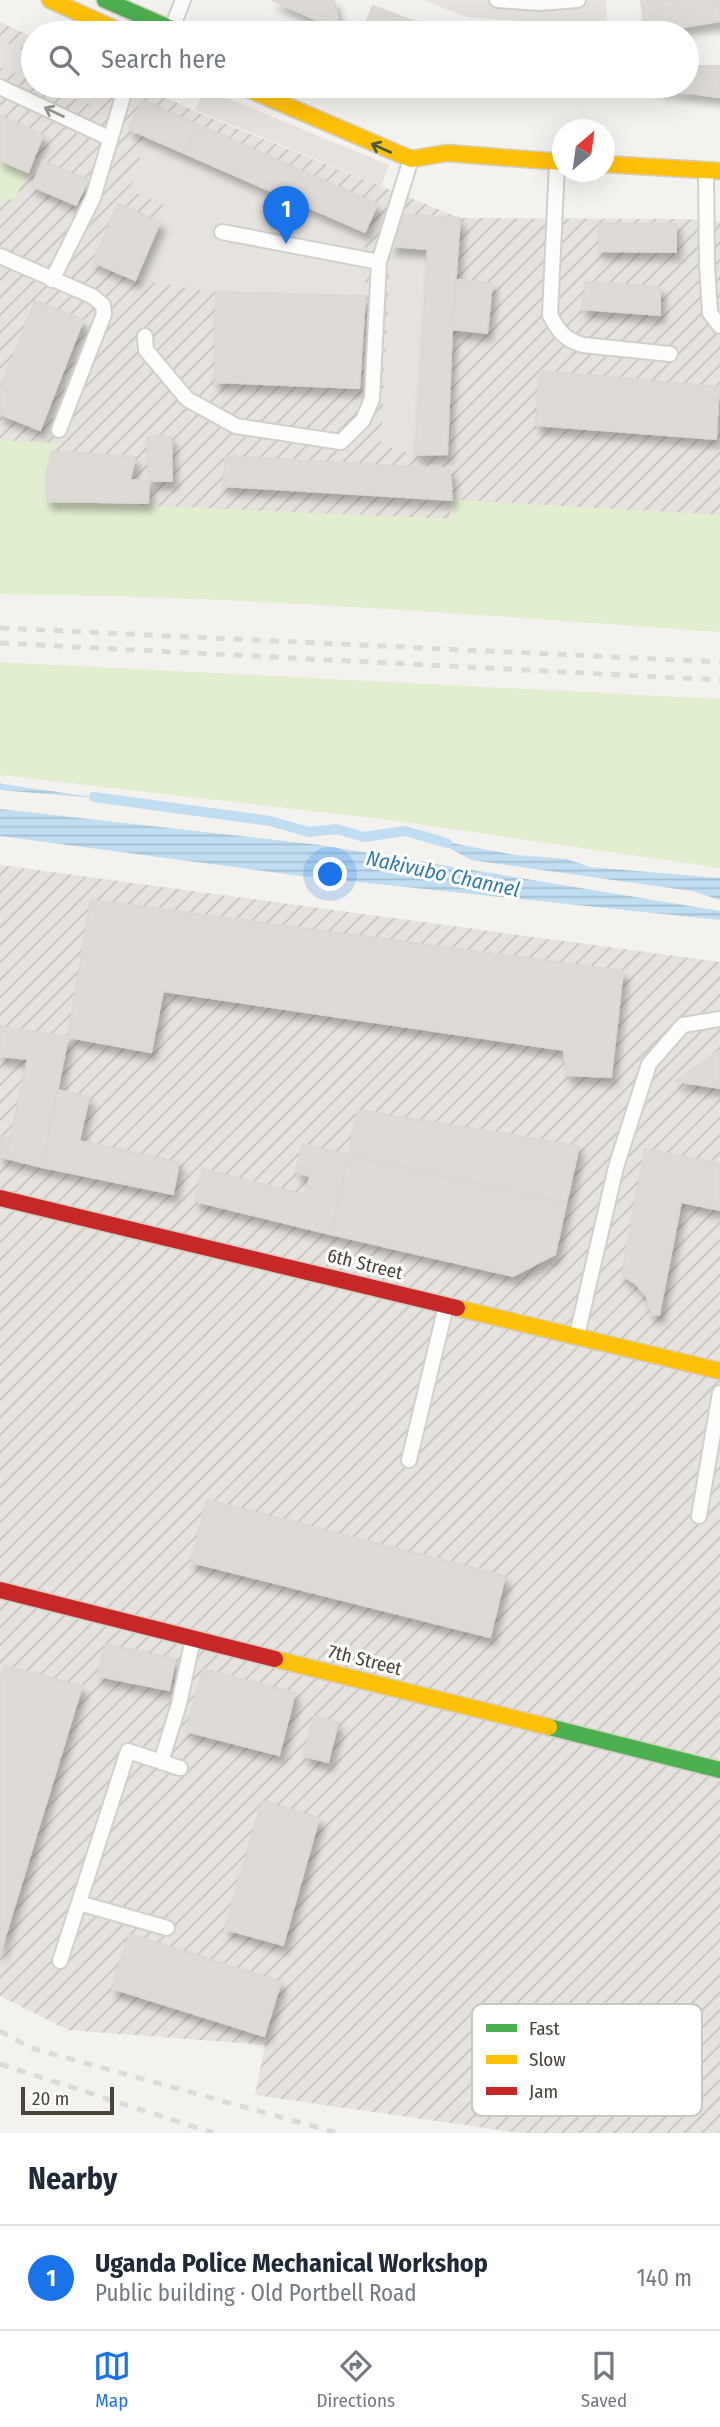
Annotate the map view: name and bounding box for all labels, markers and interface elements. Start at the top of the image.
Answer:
search box [21,21,699,98]
icon: search [45,41,83,79]
text: Search here [101,44,226,75]
one-way arrow [44,105,65,118]
north arrow [552,119,615,182]
one-way arrow [371,141,392,154]
pin: 1 [263,186,309,244]
water label: Nakivubo Channel [364,845,522,903]
your location [313,857,347,891]
street label: 6th Street [325,1244,406,1285]
street label: 7th Street [326,1640,405,1680]
legend [472,2004,702,2116]
text: Fast [529,2017,560,2040]
text: Slow [529,2048,566,2071]
text: Jam [529,2080,558,2103]
scale bar [21,2084,114,2116]
text: 20 m [32,2087,69,2110]
text: Nearby [28,2161,117,2197]
text: Uganda Police Mechanical Workshop [95,2248,488,2279]
text: 1 [46,2264,56,2292]
text: 140 m [637,2264,692,2292]
text: Public building · Old Portbell Road [95,2279,417,2307]
tab: Map [93,2347,131,2412]
tab: Directions [317,2347,395,2412]
tab: Saved [581,2347,627,2412]

